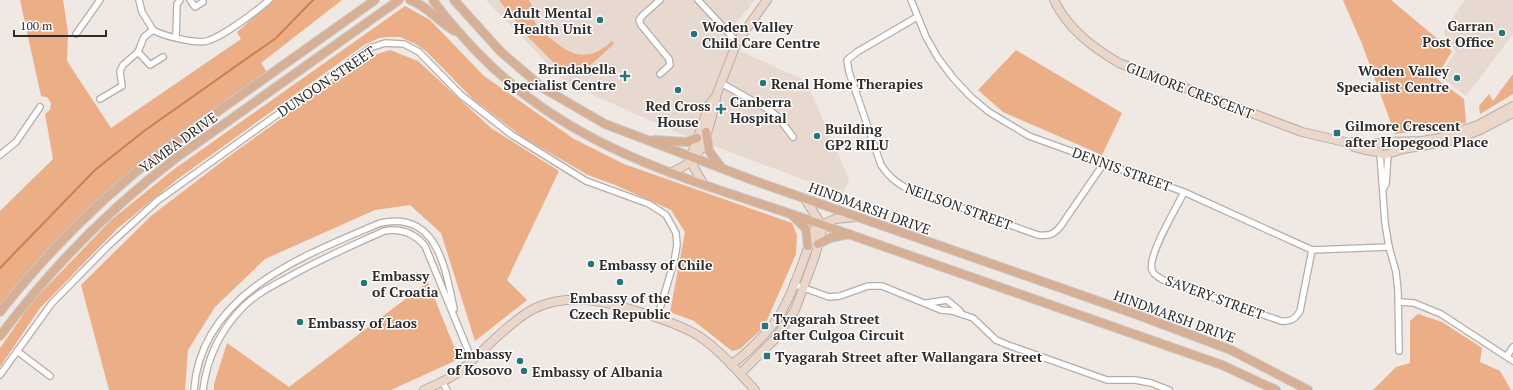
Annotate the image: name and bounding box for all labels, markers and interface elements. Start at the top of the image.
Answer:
place label: Adult Mental Health Unit [503,3,592,38]
scale bar [14,12,106,38]
marker: Adult Mental Health Unit [595,15,605,25]
place label: Garran Post Office [1422,16,1494,51]
place label: Woden Valley Child Care Centre [702,17,821,52]
text: 100 m [20,18,53,33]
marker: Garran Post Office [1497,28,1507,38]
marker: Woden Valley Child Care Centre [689,29,699,39]
street label: DUNOON STREET [273,41,379,121]
street label: GILMORE CRESCENT [1124,57,1257,123]
place label: Brindabella Specialist Centre [503,59,616,94]
place label: Woden Valley Specialist Centre [1336,61,1450,96]
marker: Brindabella Specialist Centre [619,70,631,82]
marker: Woden Valley Specialist Centre [1452,73,1462,83]
place label: Renal Home Therapies [771,74,923,93]
marker: Renal Home Therapies [758,78,768,88]
marker: Red Cross House [673,85,683,95]
place label: Canberra Hospital [730,92,792,127]
place label: Red Cross House [645,96,711,131]
marker: Canberra Hospital [715,103,727,115]
street label: YAMBA DRIVE [135,107,221,177]
place label: Gilmore Crescent after Hopegood Place [1345,116,1489,151]
place label: Building GP2 RILU [825,119,889,154]
marker: Gilmore Crescent after Hopegood Place [1332,128,1342,138]
marker: Building GP2 RILU [812,131,822,141]
street label: DENNIS STREET [1070,142,1175,196]
street label: HINDMARSH DRIVE [806,177,934,239]
street label: NEILSON STREET [903,178,1015,234]
place label: Embassy of Chile [599,255,713,274]
marker: Embassy of Chile [586,259,596,269]
place label: Embassy of Croatia [372,266,439,301]
street label: SAVERY STREET [1163,270,1267,324]
marker: Embassy of the Czech Republic [615,277,625,287]
marker: Embassy of Croatia [359,278,369,288]
street label: HINDMARSH DRIVE [1111,285,1239,347]
place label: Embassy of the Czech Republic [569,288,671,323]
place label: Tyagarah Street after Culgoa Circuit [773,309,905,344]
place label: Embassy of Laos [308,313,417,332]
marker: Embassy of Laos [295,317,305,327]
marker: Tyagarah Street after Culgoa Circuit [760,321,770,331]
place label: Embassy of Kosovo [447,344,513,379]
place label: Tyagarah Street after Wallangara Street [775,347,1043,366]
marker: Tyagarah Street after Wallangara Street [762,351,772,361]
marker: Embassy of Kosovo [515,356,525,366]
place label: Embassy of Albania [532,362,663,381]
marker: Embassy of Albania [519,366,529,376]

